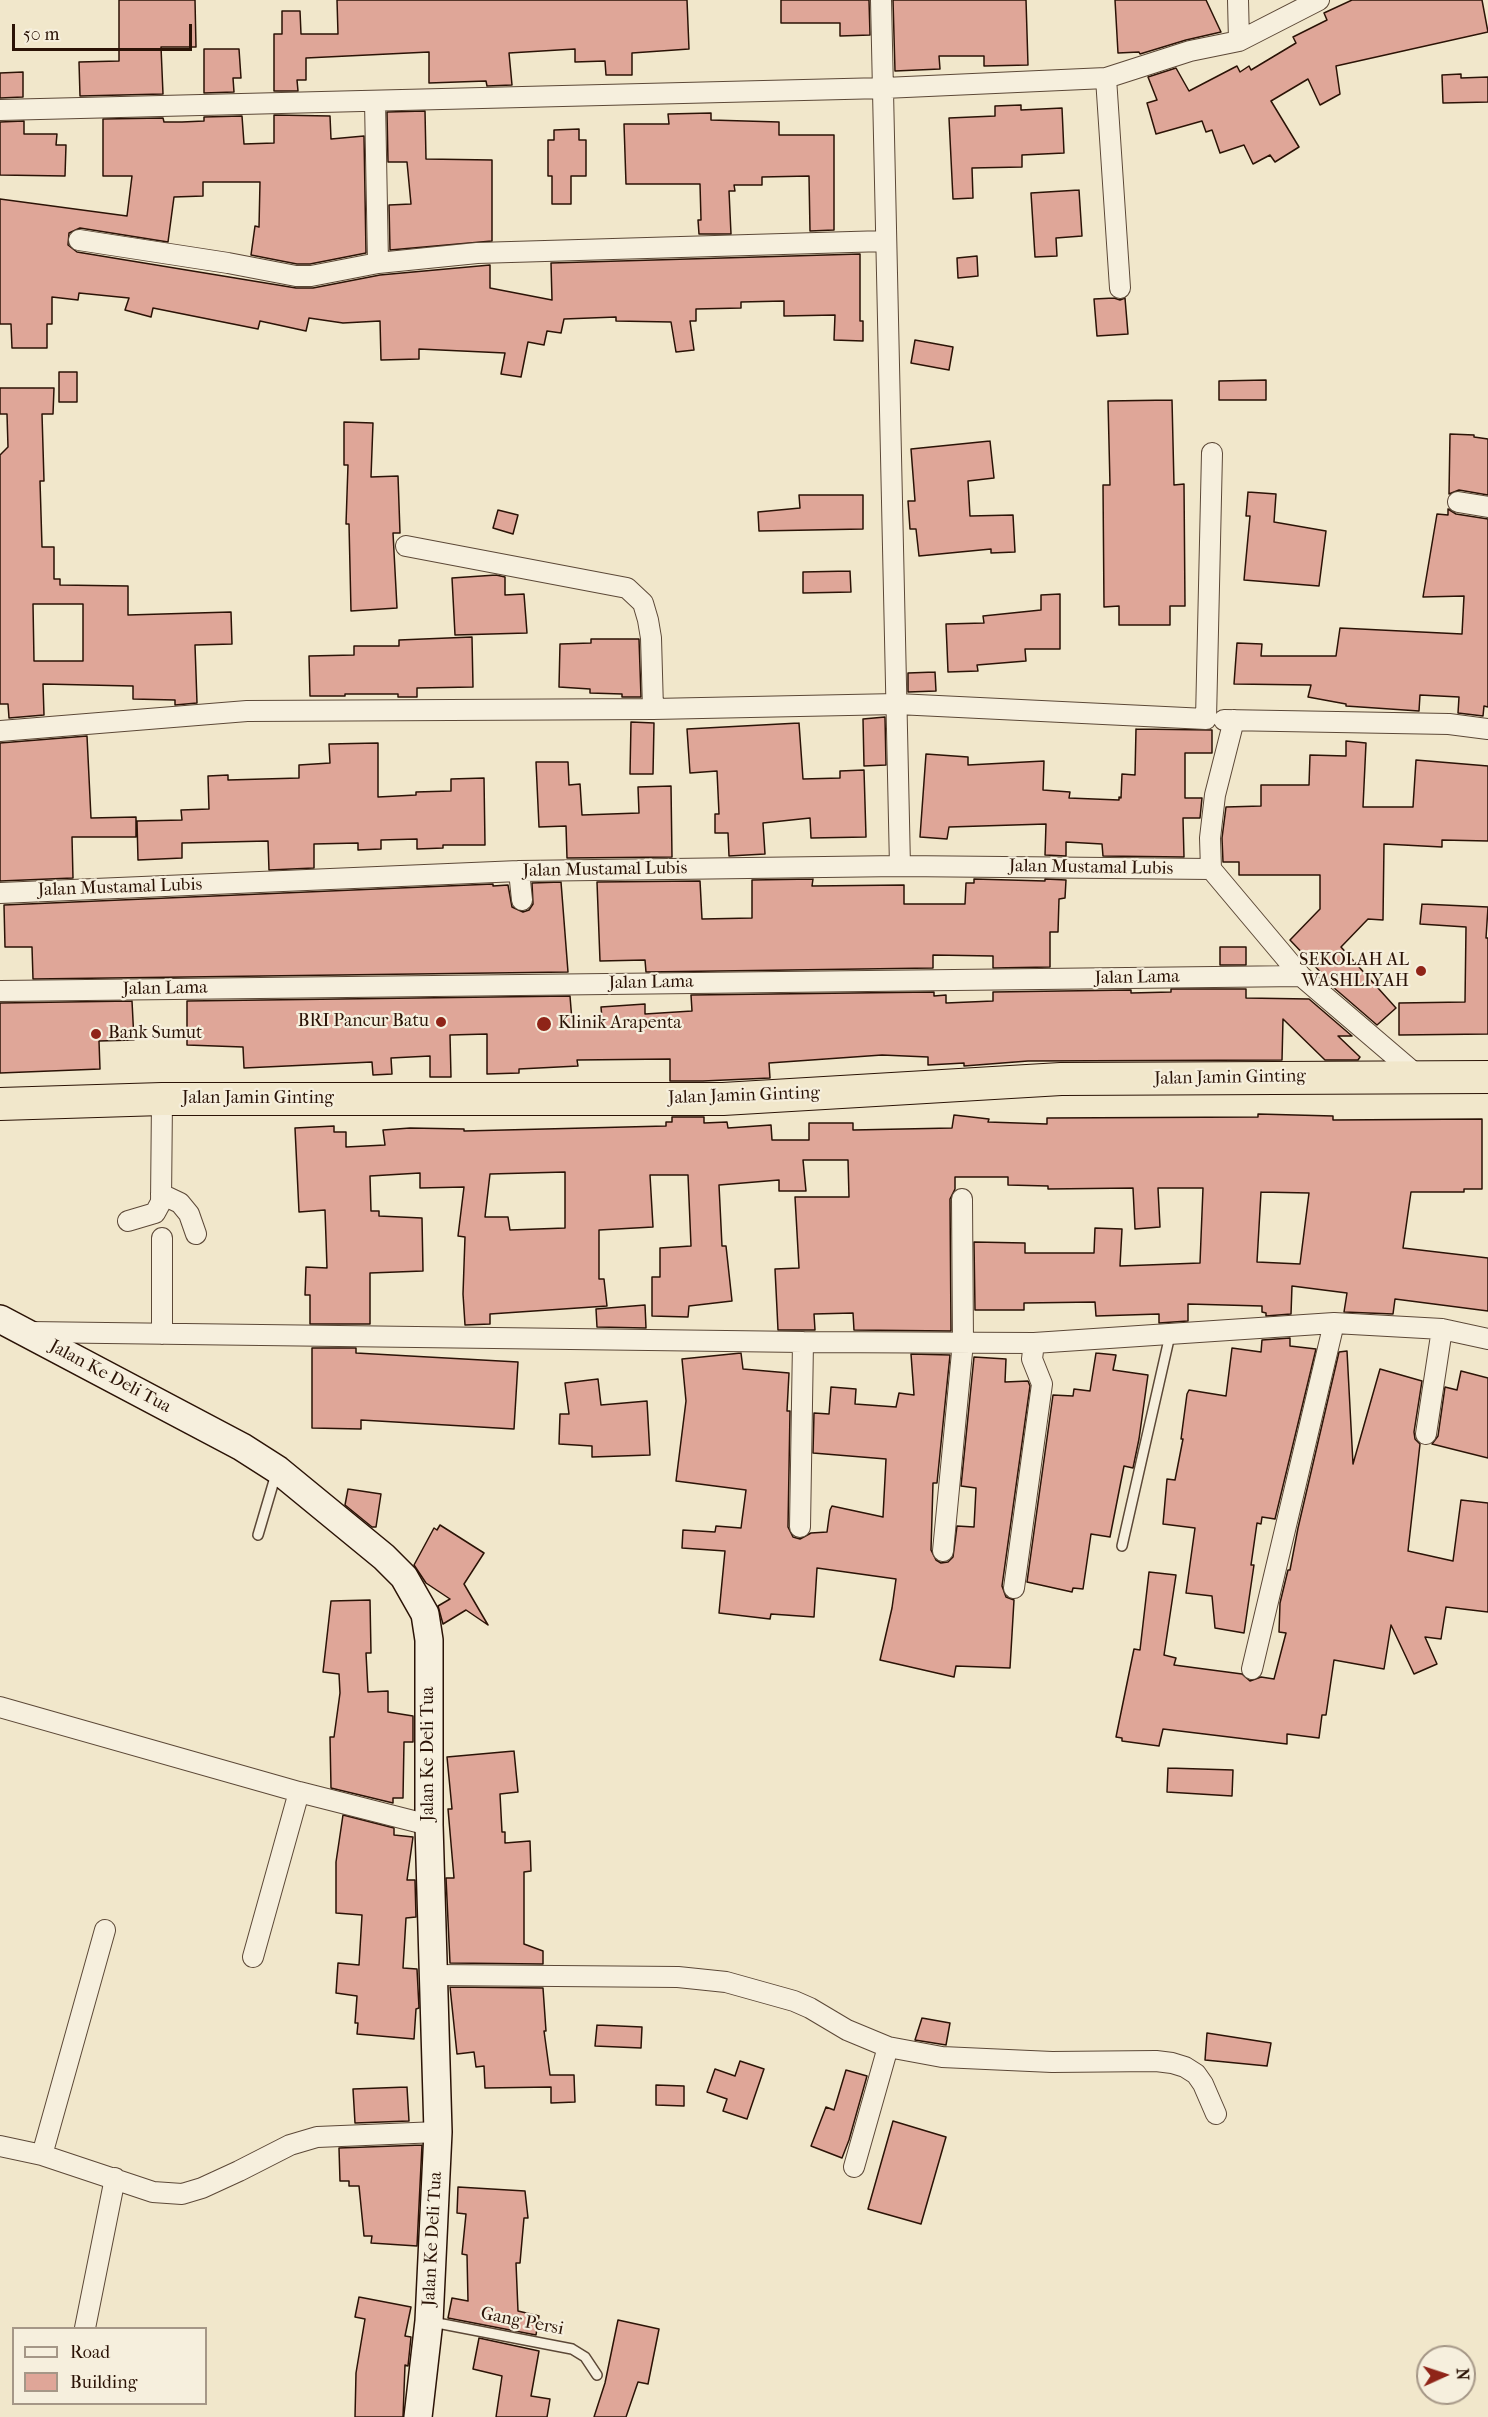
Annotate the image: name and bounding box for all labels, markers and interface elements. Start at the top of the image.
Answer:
scale bar [15,12,195,50]
text: 50 m [23,24,59,45]
street label: Jalan Mustamal Lubis [1009,856,1173,880]
street label: Jalan Mustamal Lubis [523,858,687,882]
street label: Jalan Mustamal Lubis [37,874,203,902]
place label: SEKOLAH AL WASHLIYAH [1299,950,1409,992]
marker: SEKOLAH AL WASHLIYAH [1414,964,1428,978]
street label: Jalan Lama [1094,966,1180,990]
street label: Jalan Lama [608,971,694,995]
street label: Jalan Lama [122,977,208,1001]
place label: BRI Pancur Batu [298,1011,429,1033]
place label: Klinik Arapenta [558,1013,682,1035]
marker: BRI Pancur Batu [434,1015,448,1029]
marker: Klinik Arapenta [535,1015,553,1033]
place label: Bank Sumut [108,1023,202,1045]
marker: Bank Sumut [89,1027,103,1041]
street label: Jalan Jamin Ginting [1154,1066,1306,1090]
street label: Jalan Jamin Ginting [668,1083,820,1109]
street label: Jalan Jamin Ginting [182,1088,334,1110]
street label: Jalan Ke Deli Tua [45,1336,175,1418]
street label: Jalan Ke Deli Tua [418,1687,440,1821]
street label: Jalan Ke Deli Tua [419,2171,447,2307]
street label: Gang Persi [479,2303,565,2341]
legend [12,2327,207,2405]
text: Road [70,2342,110,2363]
north arrow [1416,2345,1476,2405]
text: N [1453,2368,1472,2381]
text: Building [70,2372,137,2393]

